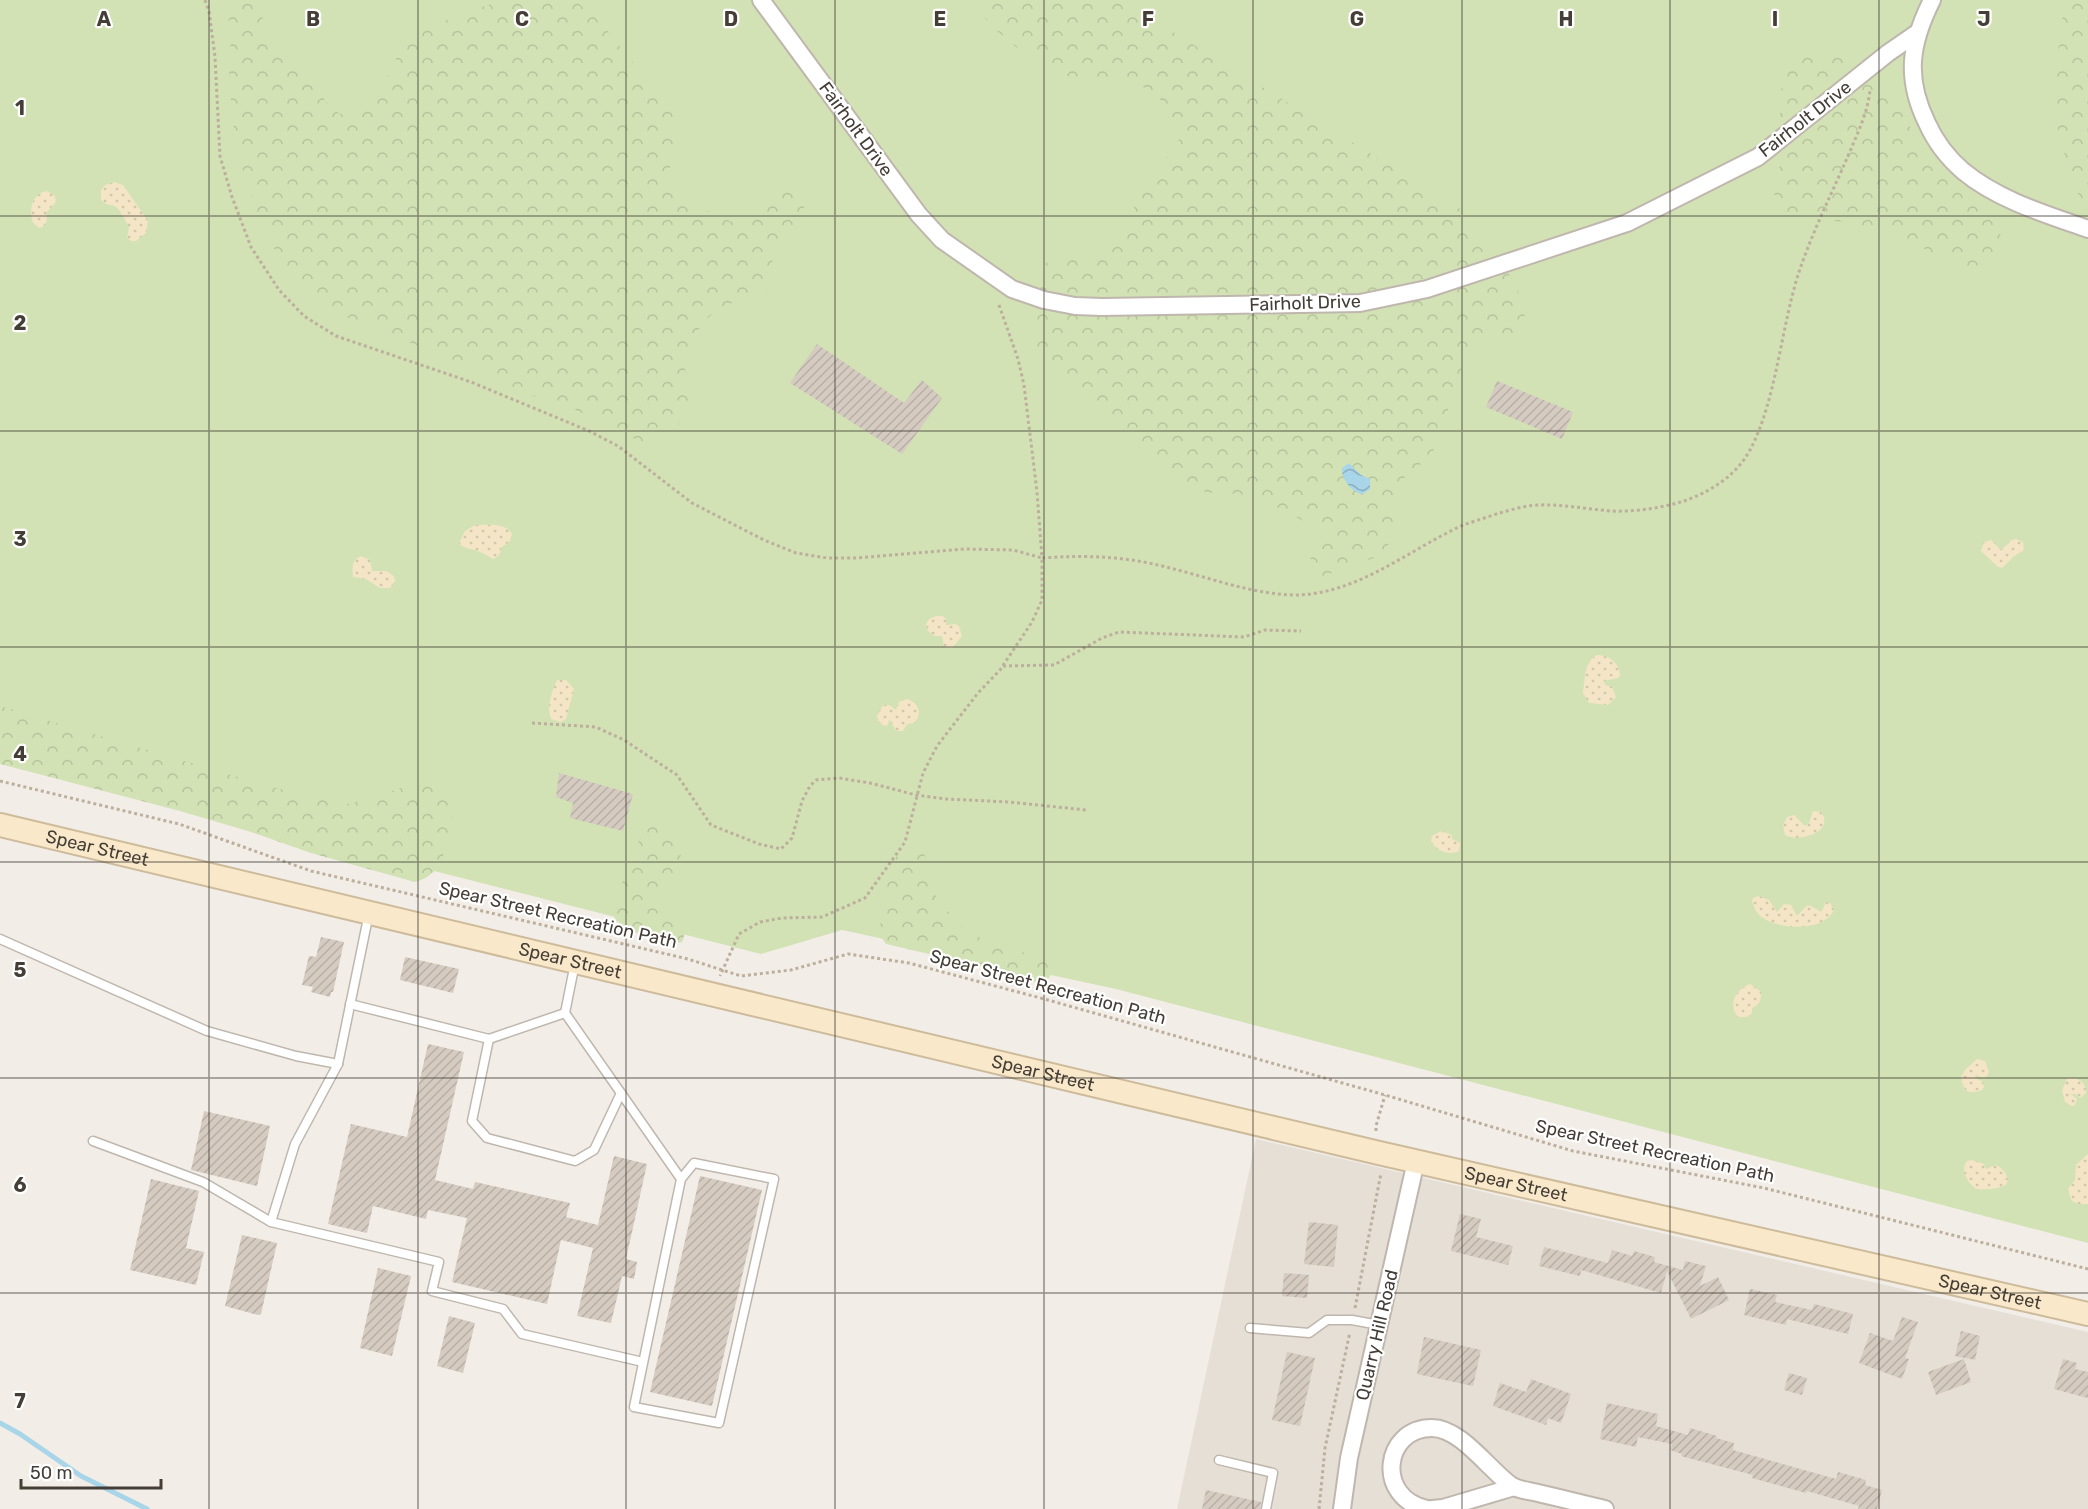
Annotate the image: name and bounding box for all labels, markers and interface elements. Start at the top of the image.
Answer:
text: A [97,7,112,31]
text: B [306,7,320,31]
text: C [515,7,529,31]
text: D [724,7,738,31]
text: E [934,7,946,31]
text: F [1142,7,1154,31]
text: G [1350,7,1364,31]
text: H [1559,7,1573,31]
text: I [1772,7,1778,31]
text: J [1977,7,1991,31]
street label: Fairholt Drive [1754,76,1856,162]
street label: Fairholt Drive [814,77,898,181]
text: 1 [15,96,25,120]
street label: Fairholt Drive [1249,290,1361,316]
text: 2 [14,311,27,335]
text: 3 [13,527,27,551]
text: 4 [13,742,27,766]
street label: Spear Street [44,825,151,871]
street label: Spear Street Recreation Path [437,877,679,953]
street label: Spear Street [517,938,624,983]
street label: Spear Street Recreation Path [927,945,1169,1029]
text: 5 [14,958,27,982]
street label: Spear Street [989,1050,1096,1096]
street label: Spear Street Recreation Path [1533,1115,1777,1187]
street label: Spear Street [1462,1162,1570,1206]
text: 6 [13,1173,27,1197]
street label: Quarry Hill Road [1351,1267,1403,1403]
street label: Spear Street [1936,1269,2044,1314]
text: 7 [14,1389,26,1413]
scale bar [21,1452,160,1490]
text: 50 m [30,1462,73,1484]

